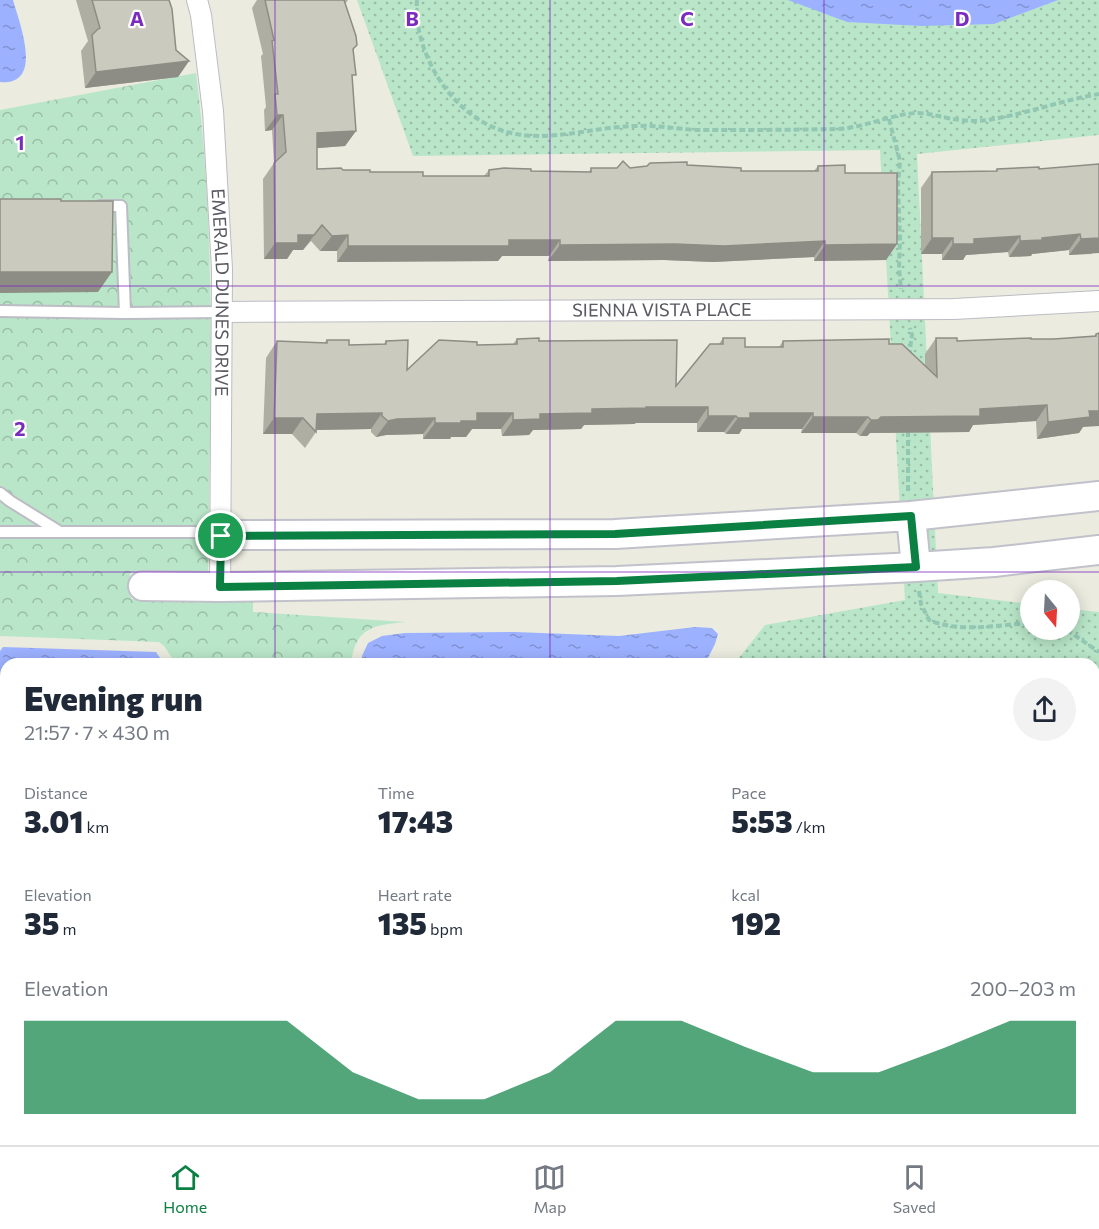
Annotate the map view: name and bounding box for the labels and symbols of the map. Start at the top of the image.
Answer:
text: A [130,6,144,30]
text: B [405,6,419,30]
text: C [680,6,694,30]
text: D [955,6,969,30]
text: 1 [15,130,25,154]
street label: EMERALD DUNES DRIVE [207,188,234,397]
street label: SIENNA VISTA PLACE [572,298,752,321]
text: 2 [14,416,26,440]
pin [195,510,246,561]
north arrow [1020,580,1080,640]

